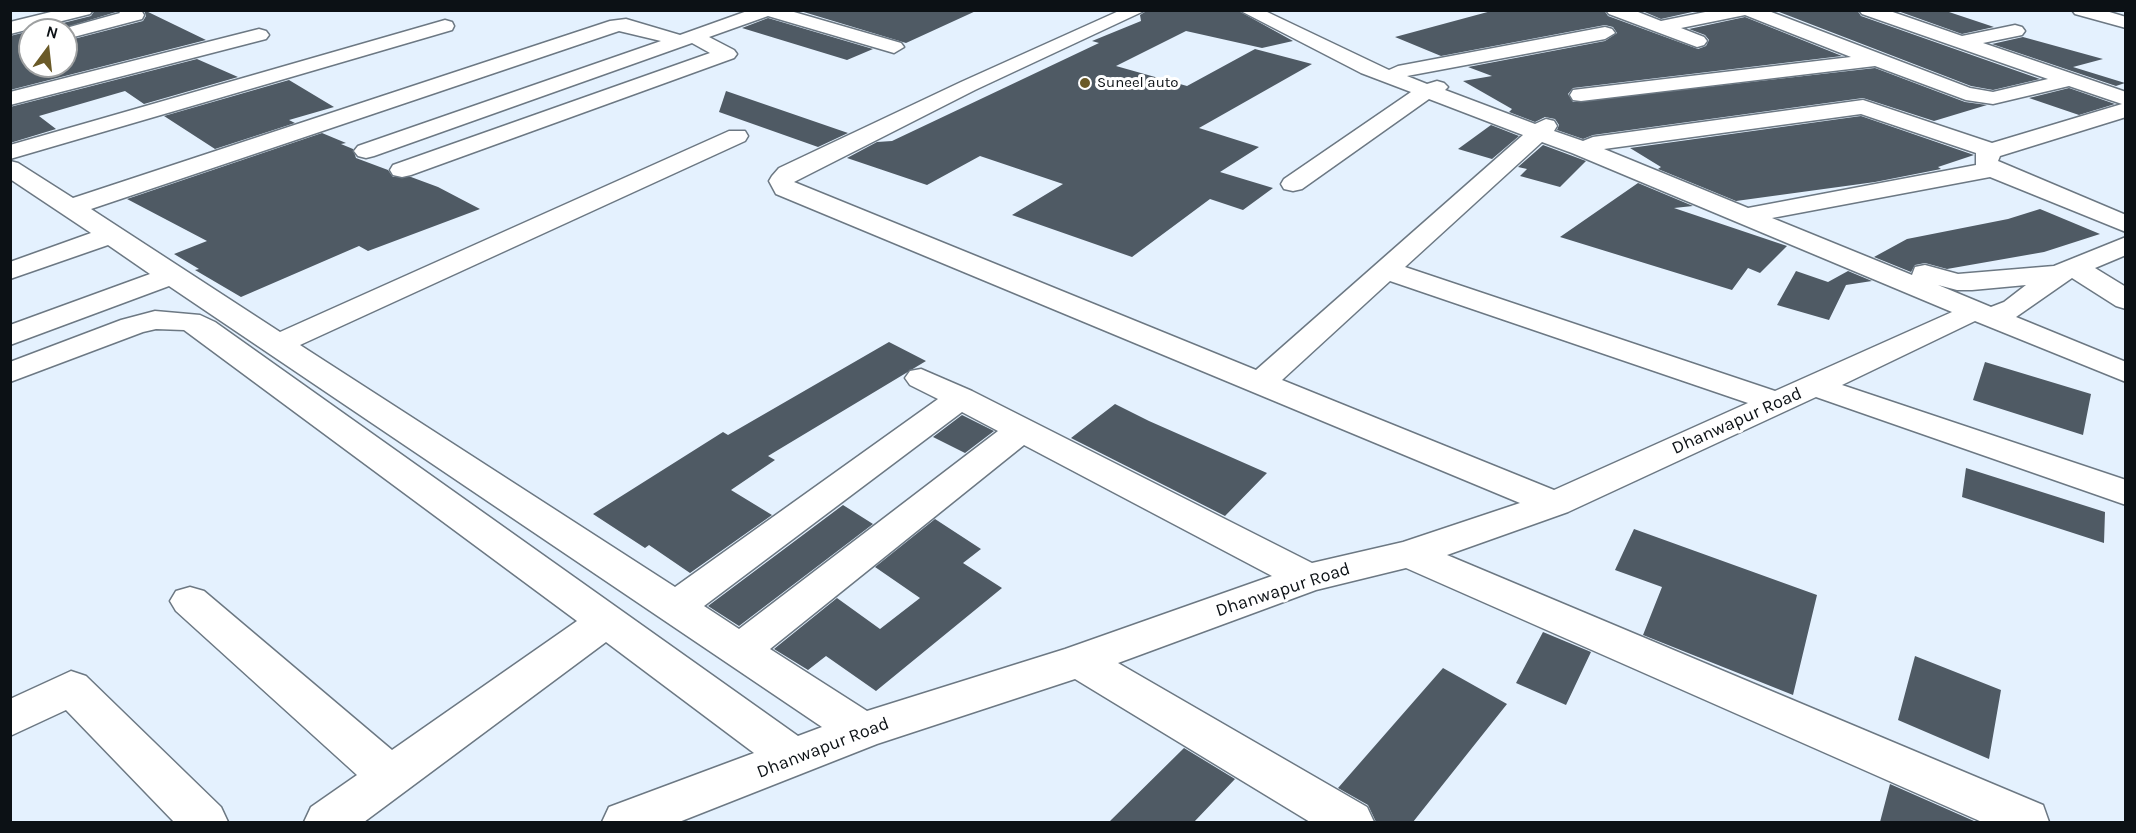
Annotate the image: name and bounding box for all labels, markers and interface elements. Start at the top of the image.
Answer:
north arrow [18,18,78,78]
text: N [44,21,60,43]
place label: Suneel auto [1097,74,1179,92]
marker: Suneel auto [1078,76,1092,90]
street label: Dhanwapur Road [1669,383,1805,459]
street label: Dhanwapur Road [1213,558,1353,622]
street label: Dhanwapur Road [754,713,892,783]

